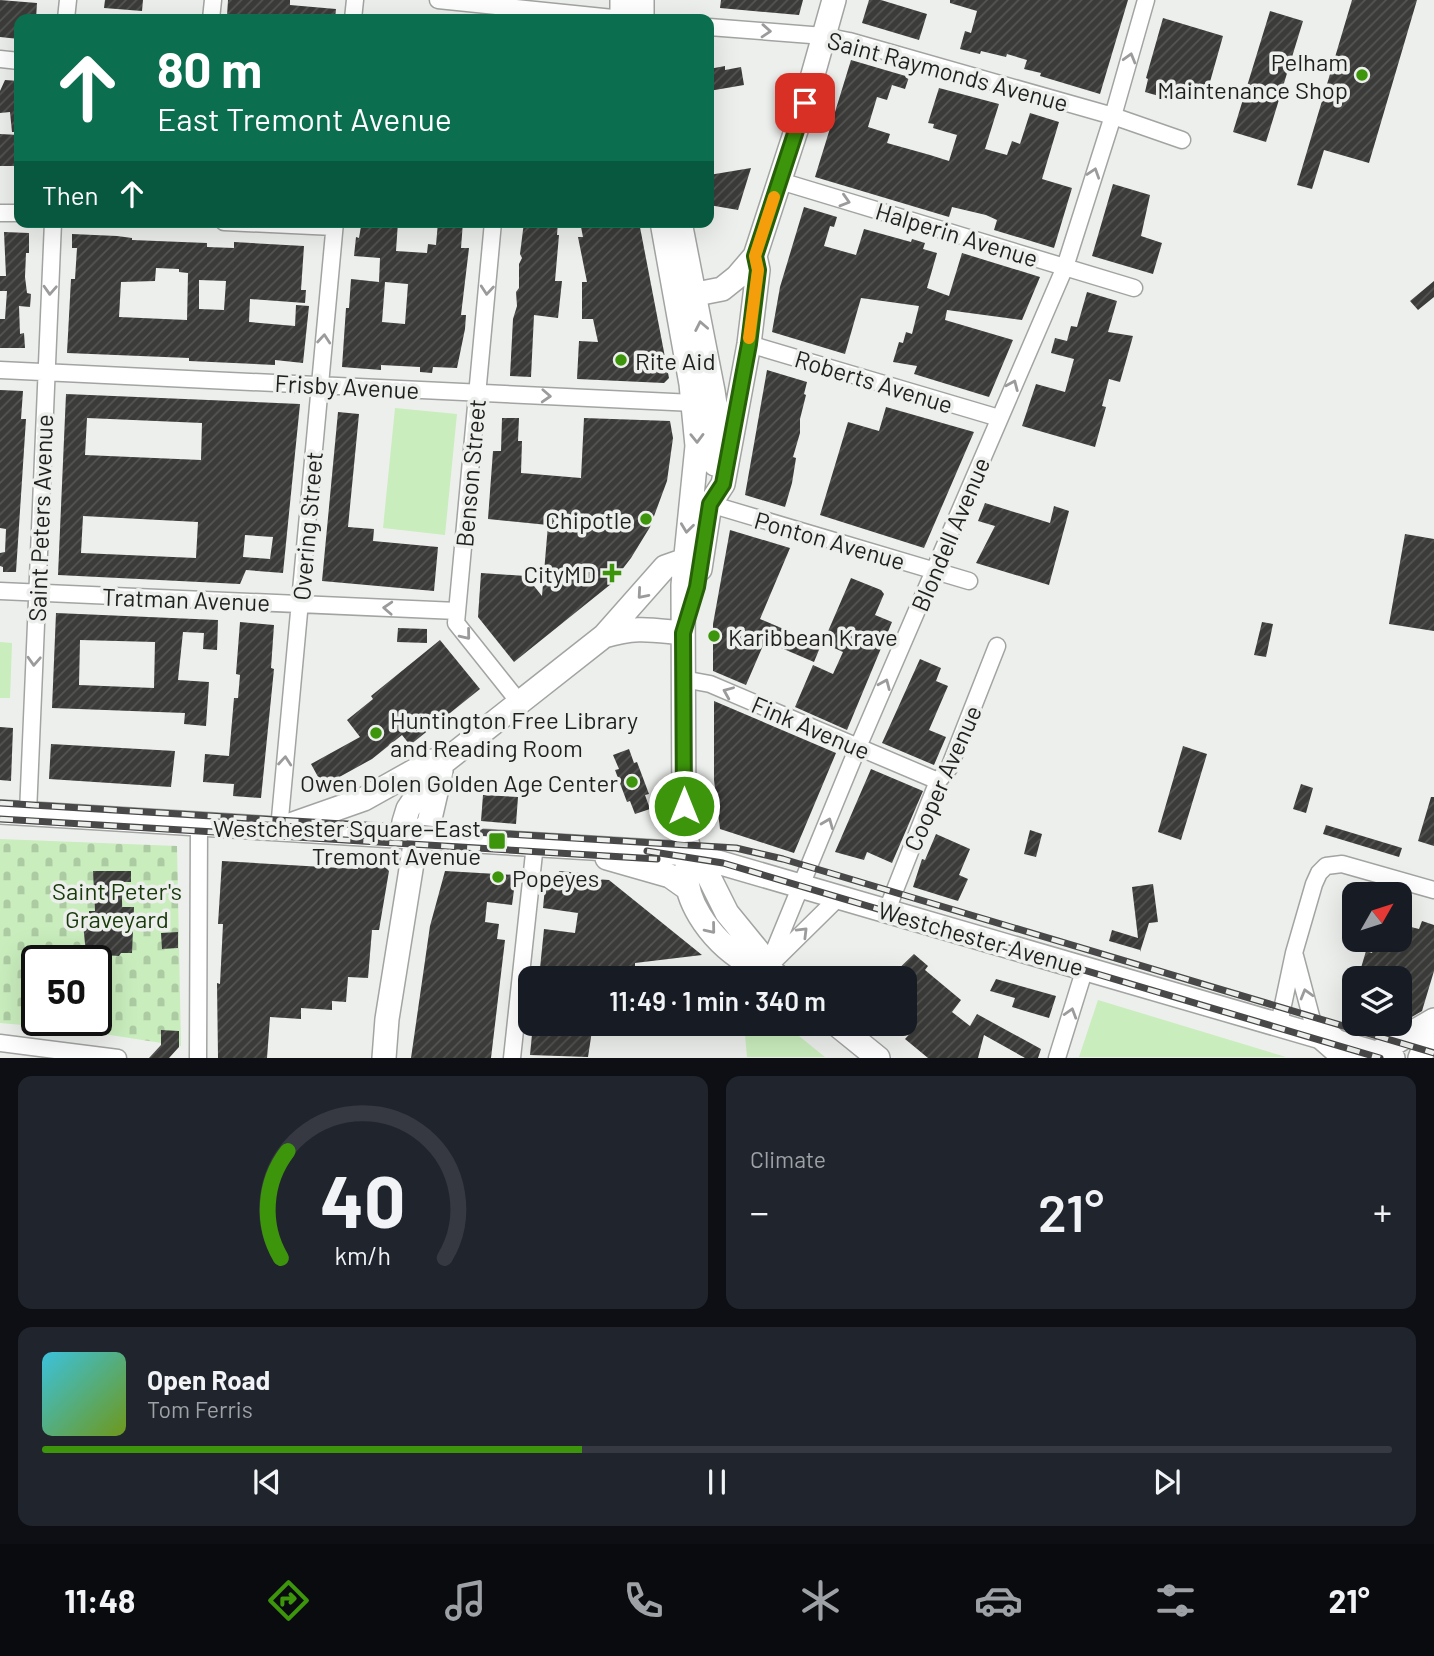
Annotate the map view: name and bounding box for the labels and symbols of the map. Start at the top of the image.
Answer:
one-way arrow [761,23,772,38]
street label: Saint Raymonds Avenue [824,25,1072,117]
place label: Pelham Maintenance Shop [1157,47,1348,104]
one-way arrow [1121,52,1136,64]
marker: Pelham Maintenance Shop [1354,67,1370,83]
pin [775,73,835,133]
one-way arrow [1086,167,1101,179]
one-way arrow [839,192,851,207]
street label: Halperin Avenue [872,196,1042,272]
one-way arrow [43,285,58,296]
one-way arrow [480,285,495,296]
one-way arrow [694,320,709,332]
one-way arrow [316,333,331,344]
street label: Roberts Avenue [791,343,957,419]
place label: Rite Aid [635,346,716,375]
marker: Rite Aid [613,352,629,368]
street label: Frisby Avenue [274,368,420,404]
one-way arrow [1005,380,1019,392]
one-way arrow [540,389,551,404]
street label: Benson Street [449,398,491,548]
street label: Saint Peters Avenue [22,414,58,622]
one-way arrow [689,434,705,444]
street label: Overing Street [286,450,328,602]
street label: Blondell Avenue [905,453,995,615]
place label: Chipotle [545,505,632,534]
street label: Ponton Avenue [751,505,909,575]
marker: Chipotle [638,511,654,527]
one-way arrow [680,522,695,534]
place label: CityMD [524,559,596,588]
marker: CityMD [602,563,622,583]
street label: Tratman Avenue [101,582,271,616]
one-way arrow [638,586,650,599]
one-way arrow [383,600,394,615]
place label: Karibbean Krave [728,622,898,651]
one-way arrow [457,628,470,640]
marker: Karibbean Krave [706,628,722,644]
one-way arrow [27,655,42,666]
one-way arrow [877,679,891,692]
one-way arrow [722,686,735,700]
street label: Fink Avenue [747,689,875,765]
street label: Cooper Avenue [897,701,987,855]
place label: Huntington Free Library and Reading Room [390,705,638,762]
marker: Huntington Free Library and Reading Room [368,725,384,741]
one-way arrow [278,755,293,767]
place label: Owen Dolen Golden Age Center [300,768,618,797]
position arrow [647,769,721,843]
marker: Owen Dolen Golden Age Center [624,774,640,790]
place label: Westchester Square–East Tremont Avenue [213,813,481,870]
one-way arrow [819,818,833,830]
marker: Westchester Square–East Tremont Avenue [487,831,507,851]
place label: Popeyes [512,863,599,892]
marker: Popeyes [490,869,506,885]
park label: Saint Peter's Graveyard [52,876,182,933]
north arrow [1342,882,1412,952]
street label: Westchester Avenue [875,895,1087,981]
one-way arrow [702,921,715,933]
one-way arrow [795,928,808,941]
speed limit sign: 50 [21,945,112,1036]
one-way arrow [1299,988,1314,1000]
one-way arrow [1063,1007,1077,1019]

